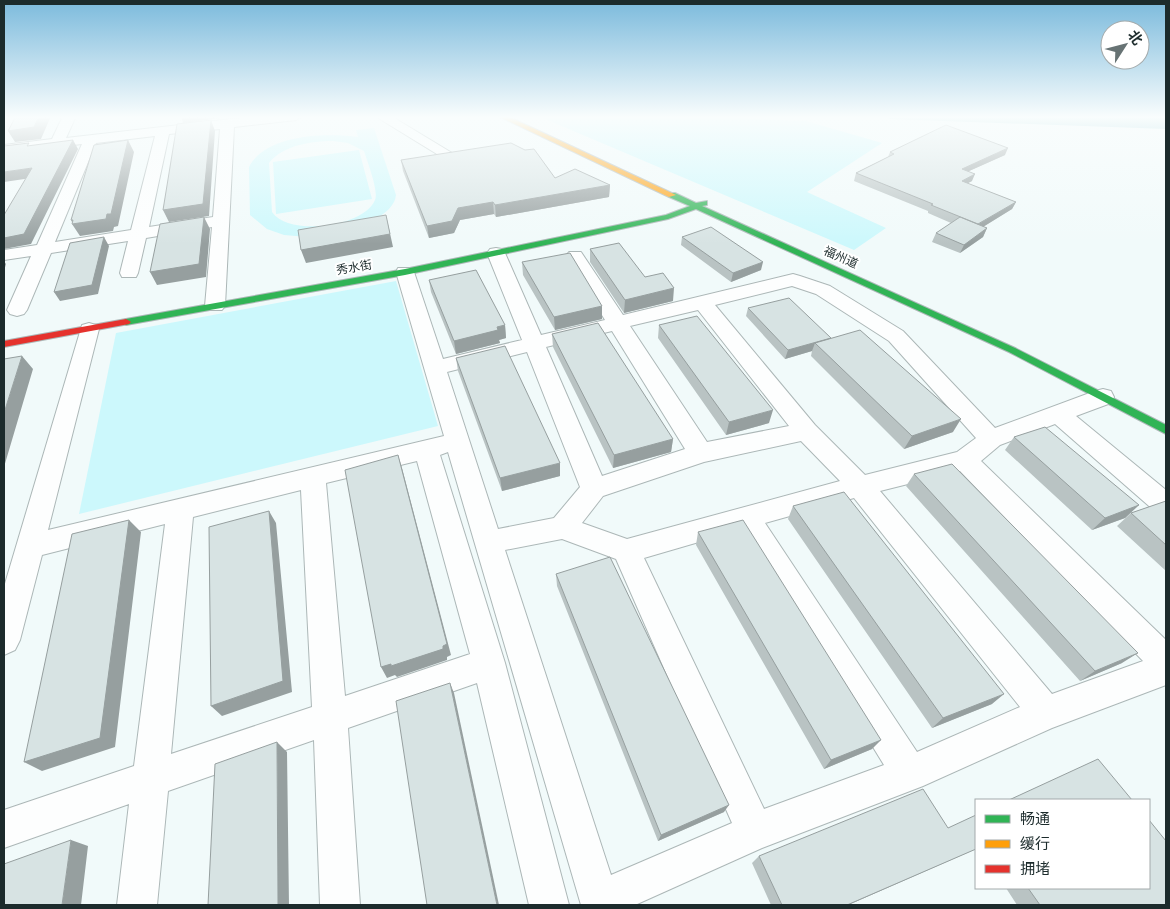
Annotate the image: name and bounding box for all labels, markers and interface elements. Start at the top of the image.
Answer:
north arrow [1100,20,1150,70]
text: 北 [1125,26,1147,48]
street label: 福州道 [821,243,861,271]
street label: 秀水街 [335,256,373,278]
legend [975,799,1150,889]
text: 畅通 [1020,809,1050,828]
text: 缓行 [1020,834,1050,853]
text: 拥堵 [1020,859,1050,878]

